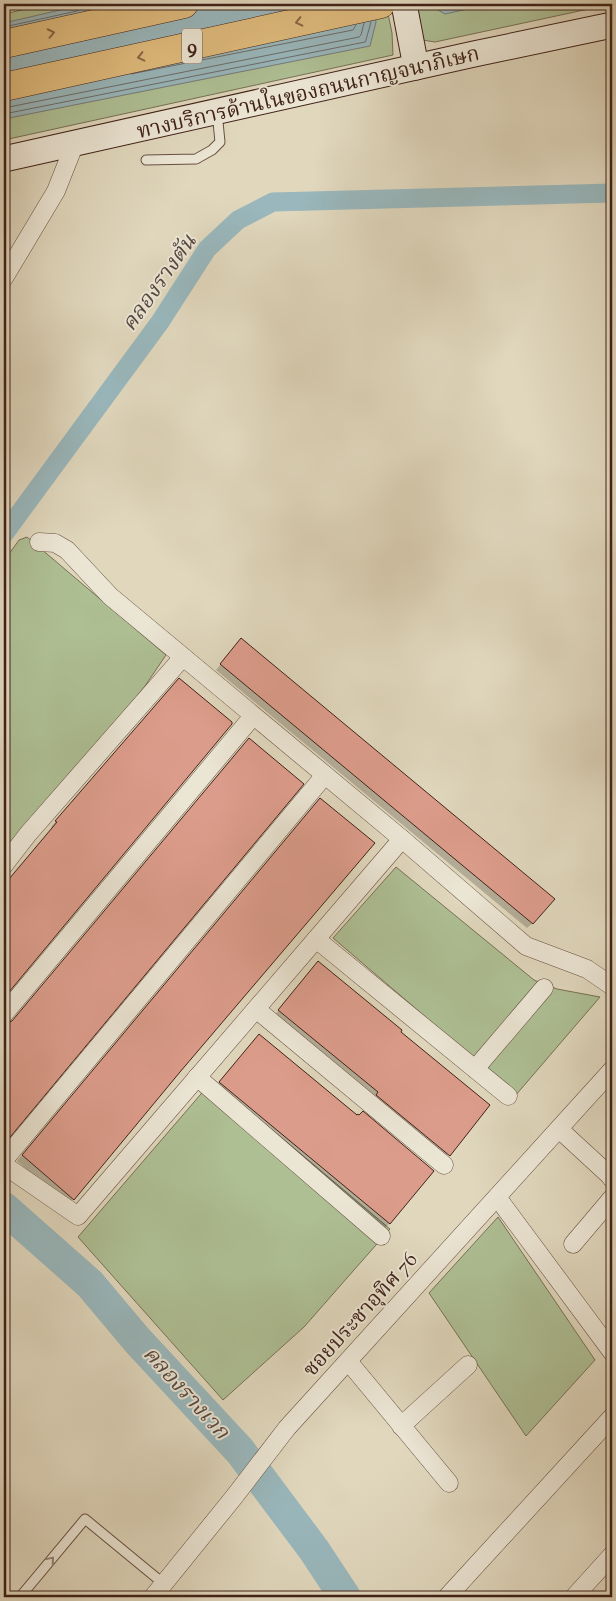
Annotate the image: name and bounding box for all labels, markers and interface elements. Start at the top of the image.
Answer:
one-way arrow [295,16,304,27]
one-way arrow [47,28,56,39]
road number: 9 [182,28,202,64]
street label: ทางบริการด้านในของถนนกาญจนาภิเษก [134,38,483,148]
one-way arrow [136,51,145,62]
water label: คลองรางตัน [115,228,206,339]
street label: ซอยประชาอุทิศ 76 [297,1246,426,1384]
water label: คลองรางเวก [134,1340,236,1448]
one-way arrow [46,1557,54,1566]

